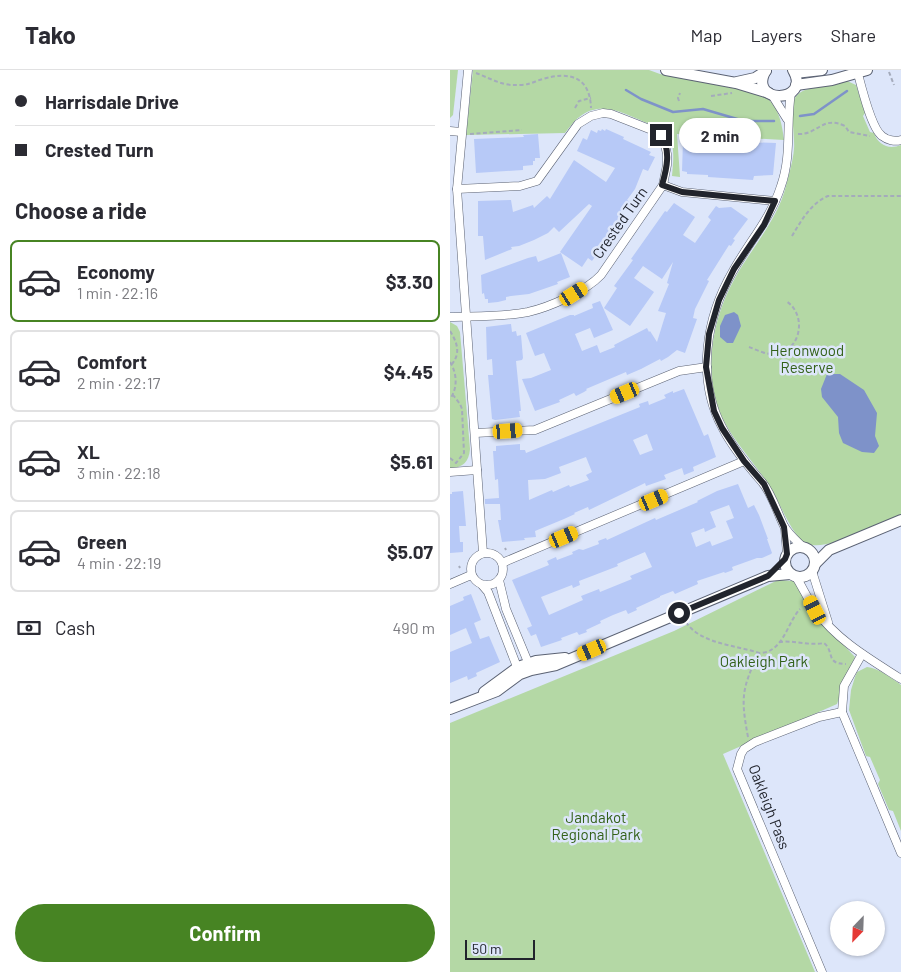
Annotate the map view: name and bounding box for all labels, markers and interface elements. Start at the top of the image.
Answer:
text: Tako [25,20,76,49]
text: Map [690,24,722,46]
text: Layers [750,24,803,46]
text: Share [831,24,876,46]
text: Harrisdale Drive [45,90,179,113]
callout: 2 min [678,118,761,152]
route end [650,124,672,146]
text: 2 min [701,126,739,145]
text: Crested Turn [45,138,154,161]
street label: Crested Turn [588,183,650,262]
text: Choose a ride [15,197,147,223]
icon: car [17,259,62,304]
text: Economy [77,260,155,283]
text: $3.30 [386,270,433,293]
car [557,280,590,308]
text: 1 min · 22:16 [77,283,158,302]
park label: Heronwood Reserve [770,341,844,376]
icon: car [17,349,62,394]
text: Comfort [77,350,147,373]
text: $4.45 [384,360,433,383]
text: 2 min · 22:17 [77,373,160,392]
car [608,380,641,406]
car [492,422,523,440]
icon: car [17,439,62,484]
text: XL [77,440,100,463]
text: $5.61 [390,450,433,473]
text: 3 min · 22:18 [77,463,161,482]
car [637,487,670,513]
car [547,524,580,550]
icon: car [17,529,62,574]
text: Green [77,530,127,553]
text: $5.07 [387,540,433,563]
text: 4 min · 22:19 [77,553,161,572]
car [801,593,828,627]
route start [668,602,690,624]
icon: cash [15,614,43,642]
text: Cash [55,616,96,639]
text: 490 m [392,618,435,637]
car [575,637,608,663]
park label: Oakleigh Park [720,652,809,670]
street label: Oakleigh Pass [745,762,794,852]
park label: Jandakot Regional Park [552,808,641,843]
north arrow [830,901,885,956]
map controls [830,901,885,956]
button: Confirm [15,904,435,962]
scale bar [465,937,535,960]
text: 50 m [472,940,501,957]

